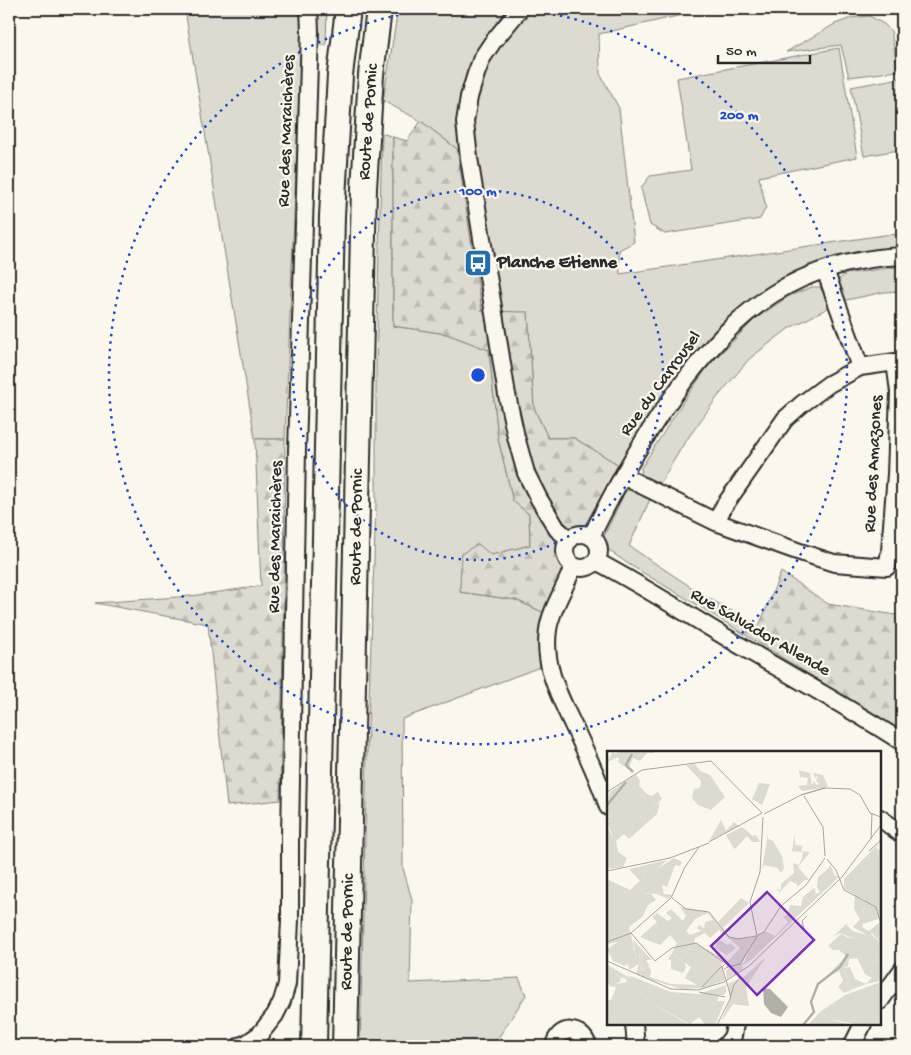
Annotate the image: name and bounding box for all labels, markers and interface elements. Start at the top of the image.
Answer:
scale bar [718,32,811,64]
text: 50 m [726,43,757,61]
street label: Rue des Maraichères [274,53,300,207]
street label: Route de Pornic [354,62,384,181]
text: 200 m [720,107,759,125]
text: 100 m [458,183,497,201]
bus stop icon: Planche Etienne [463,248,493,278]
place label: Planche Etienne [496,253,618,274]
street label: Rue du Carrousel [616,327,706,441]
centre of rings [469,366,487,384]
street label: Rue des Amazones [860,394,888,533]
street label: Rue des Maraichères [264,459,288,613]
street label: Route de Pornic [345,468,369,585]
street label: Rue Salvador Allende [686,584,834,682]
inset map [607,751,881,1025]
street label: Route de Pornic [336,873,360,990]

